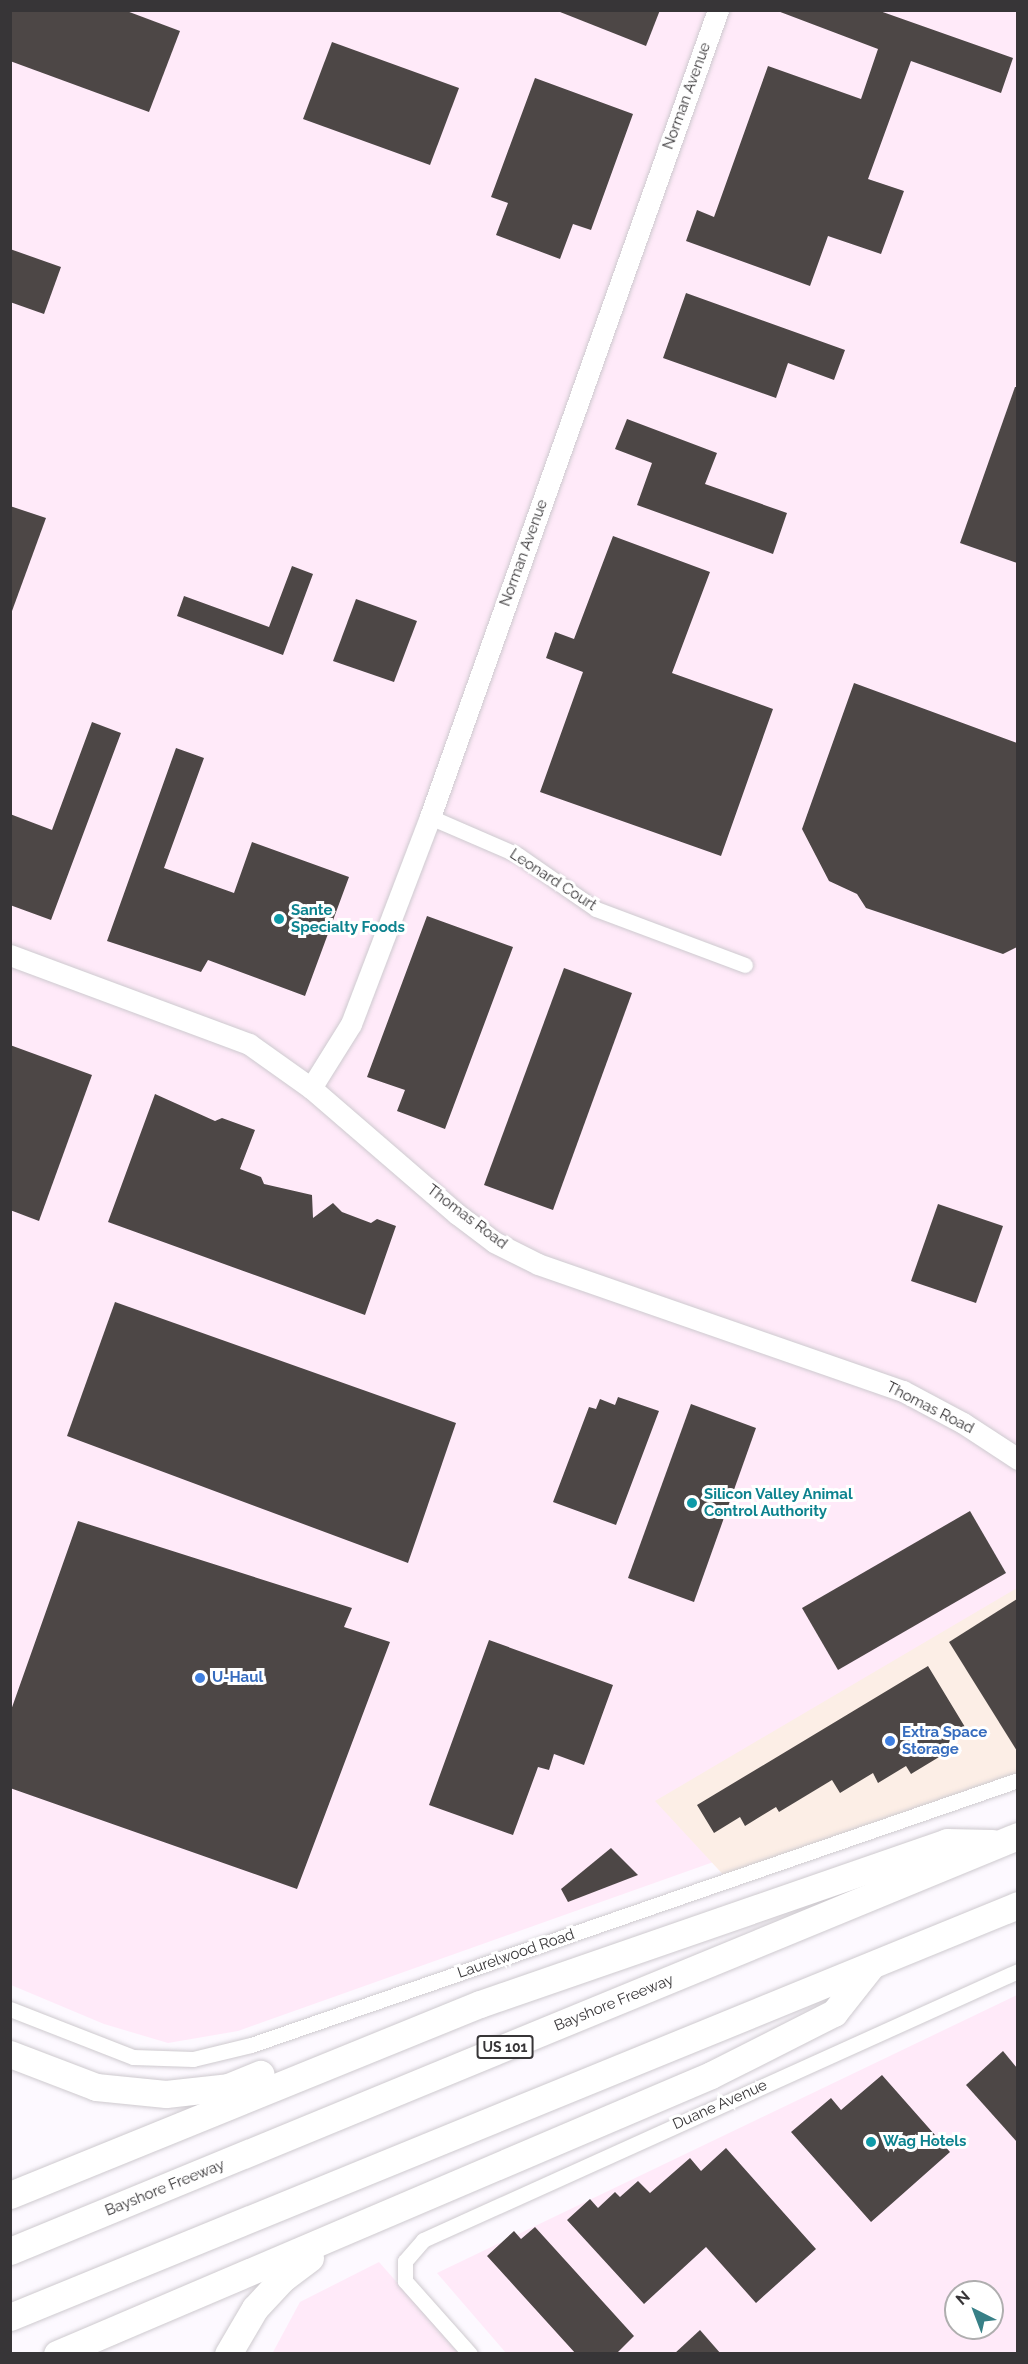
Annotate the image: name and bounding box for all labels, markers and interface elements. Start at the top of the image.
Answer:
street label: Norman Avenue [659,40,715,152]
street label: Norman Avenue [496,497,552,609]
street label: Leonard Court [506,845,600,915]
place label: Sante Specialty Foods [291,901,405,936]
marker: Sante Specialty Foods [272,912,286,926]
street label: Thomas Road [423,1181,511,1253]
street label: Thomas Road [883,1378,977,1438]
place label: Silicon Valley Animal Control Authority [704,1485,854,1520]
marker: Silicon Valley Animal Control Authority [685,1496,699,1510]
place label: U-Haul [212,1669,263,1687]
marker: U-Haul [193,1671,207,1685]
place label: Extra Space Storage [902,1723,987,1758]
marker: Extra Space Storage [883,1734,897,1748]
street label: Laurelwood Road [455,1926,577,1982]
street label: Bayshore Freeway [552,1971,676,2035]
road number: US 101 [476,2036,534,2058]
street label: Duane Avenue [670,2076,770,2134]
place label: Wag Hotels [883,2133,966,2151]
marker: Wag Hotels [864,2135,878,2149]
street label: Bayshore Freeway [103,2156,227,2220]
north arrow [944,2280,1004,2340]
text: N [952,2287,974,2309]

